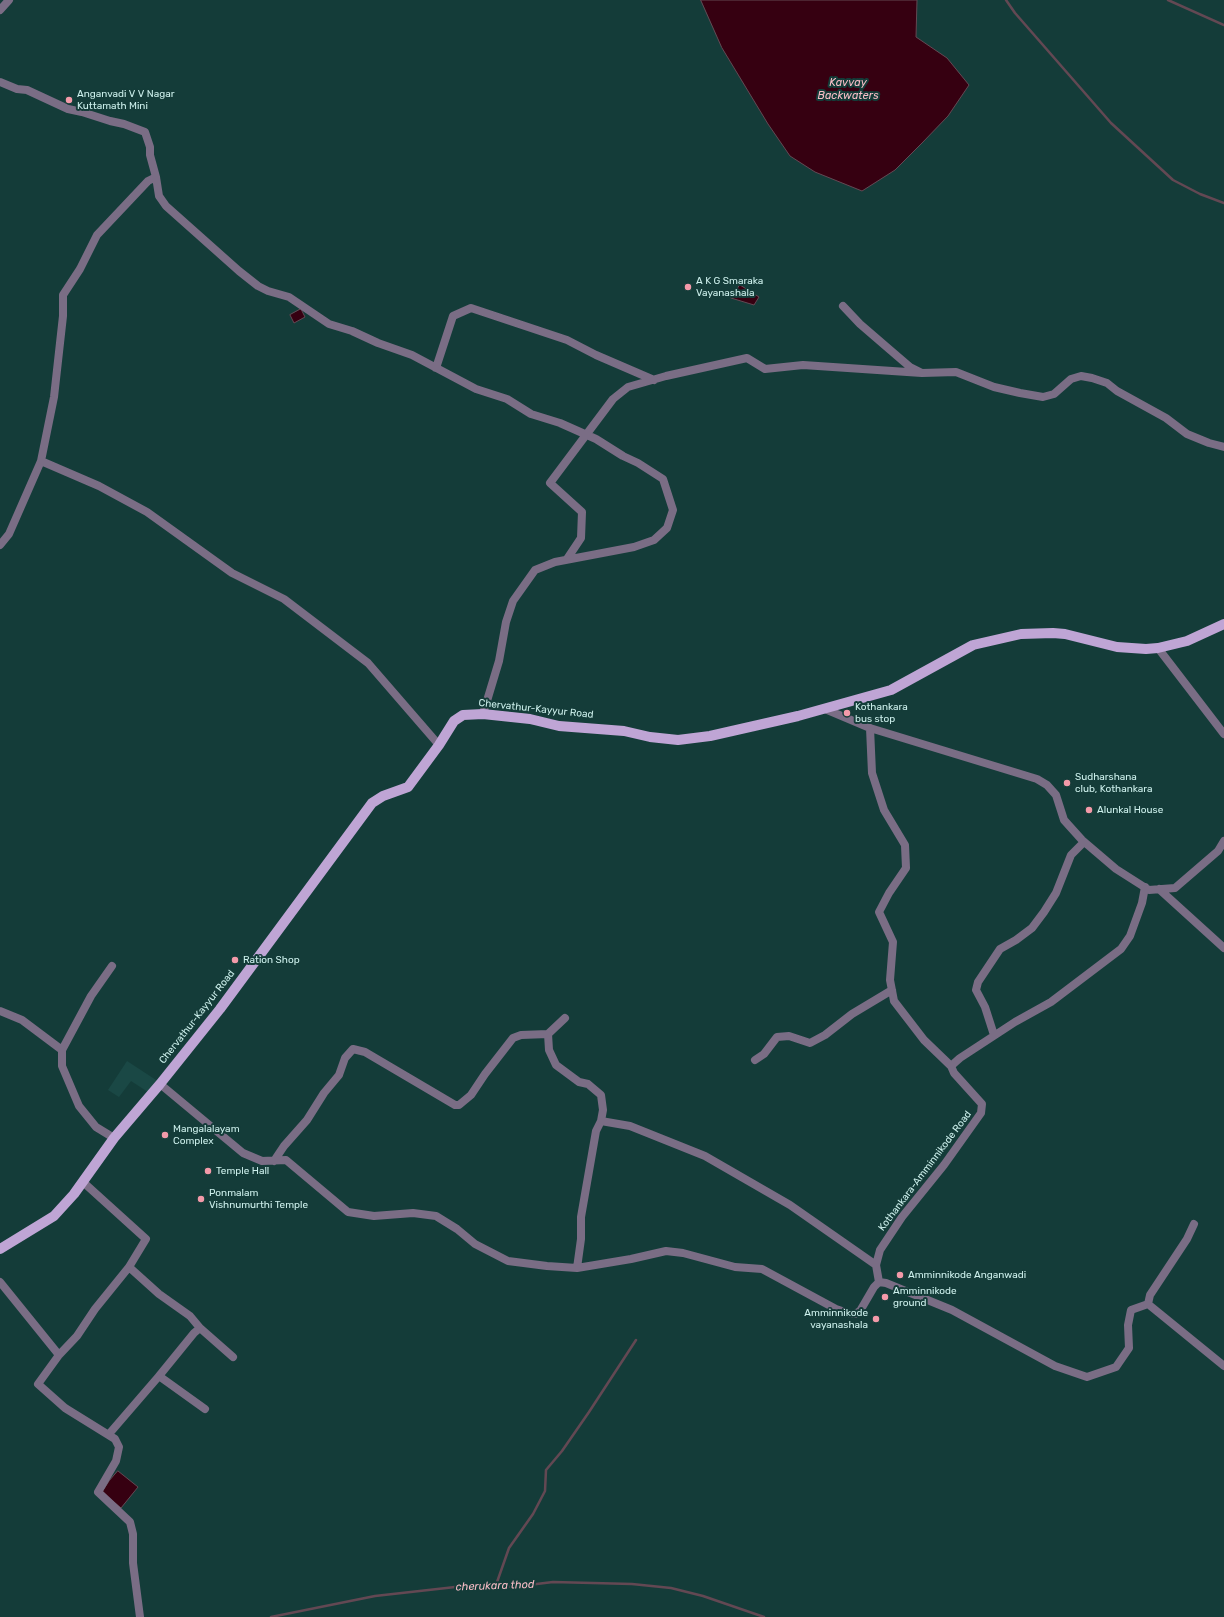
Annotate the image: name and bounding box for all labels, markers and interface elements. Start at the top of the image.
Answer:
water label: Kavvay Backwaters [817,76,879,102]
place label: Anganvadi V V Nagar Kuttamath Mini [77,88,175,112]
marker: Anganvadi V V Nagar Kuttamath Mini [64,95,74,105]
place label: A K G Smaraka Vayanashala [696,275,763,298]
marker: A K G Smaraka Vayanashala [683,282,693,292]
street label: Chervathur-Kayyur Road [478,697,594,721]
place label: Kothankara bus stop [855,701,908,724]
marker: Kothankara bus stop [842,708,852,718]
place label: Sudharshana club, Kothankara [1075,771,1153,794]
marker: Sudharshana club, Kothankara [1062,778,1072,788]
place label: Alunkal House [1097,804,1163,816]
marker: Alunkal House [1084,805,1094,815]
place label: Ration Shop [243,954,300,966]
marker: Ration Shop [230,955,240,965]
street label: Chervathur-Kayyur Road [157,968,237,1066]
street label: Kothankara-Amminnikode Road [876,1109,974,1233]
place label: Mangalalayam Complex [173,1123,240,1146]
marker: Mangalalayam Complex [160,1130,170,1140]
place label: Temple Hall [216,1165,269,1177]
marker: Temple Hall [203,1166,213,1176]
place label: Ponmalam Vishnumurthi Temple [209,1187,308,1210]
marker: Ponmalam Vishnumurthi Temple [196,1194,206,1204]
place label: Amminnikode Anganwadi [908,1269,1026,1281]
marker: Amminnikode Anganwadi [895,1270,905,1280]
place label: Amminnikode ground [893,1285,957,1308]
marker: Amminnikode ground [880,1292,890,1302]
place label: Amminnikode vayanashala [804,1307,868,1330]
marker: Amminnikode vayanashala [871,1314,881,1324]
water label: cherukara thod [455,1578,535,1594]

